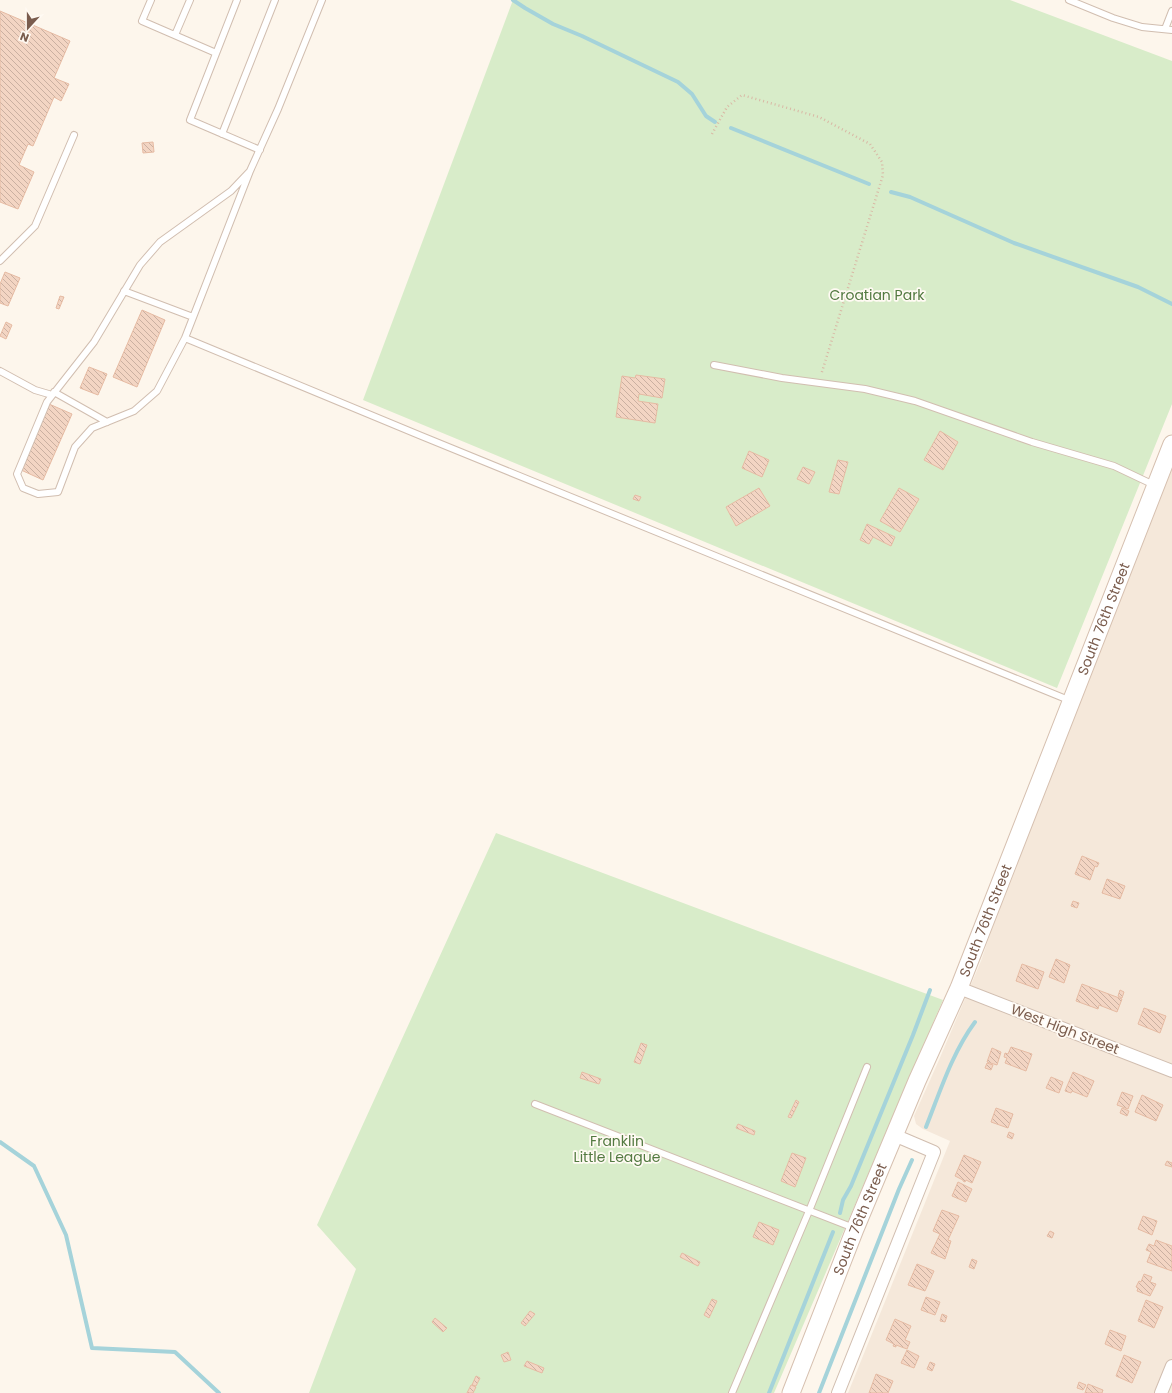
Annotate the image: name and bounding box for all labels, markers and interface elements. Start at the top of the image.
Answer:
north arrow [8,8,48,48]
text: N [18,28,31,46]
park label: Croatian Park [829,285,925,305]
street label: South 76th Street [1072,560,1135,678]
street label: South 76th Street [954,861,1016,980]
street label: West High Street [1008,999,1122,1059]
park label: Franklin Little League [574,1131,661,1167]
street label: South 76th Street [828,1160,892,1278]

